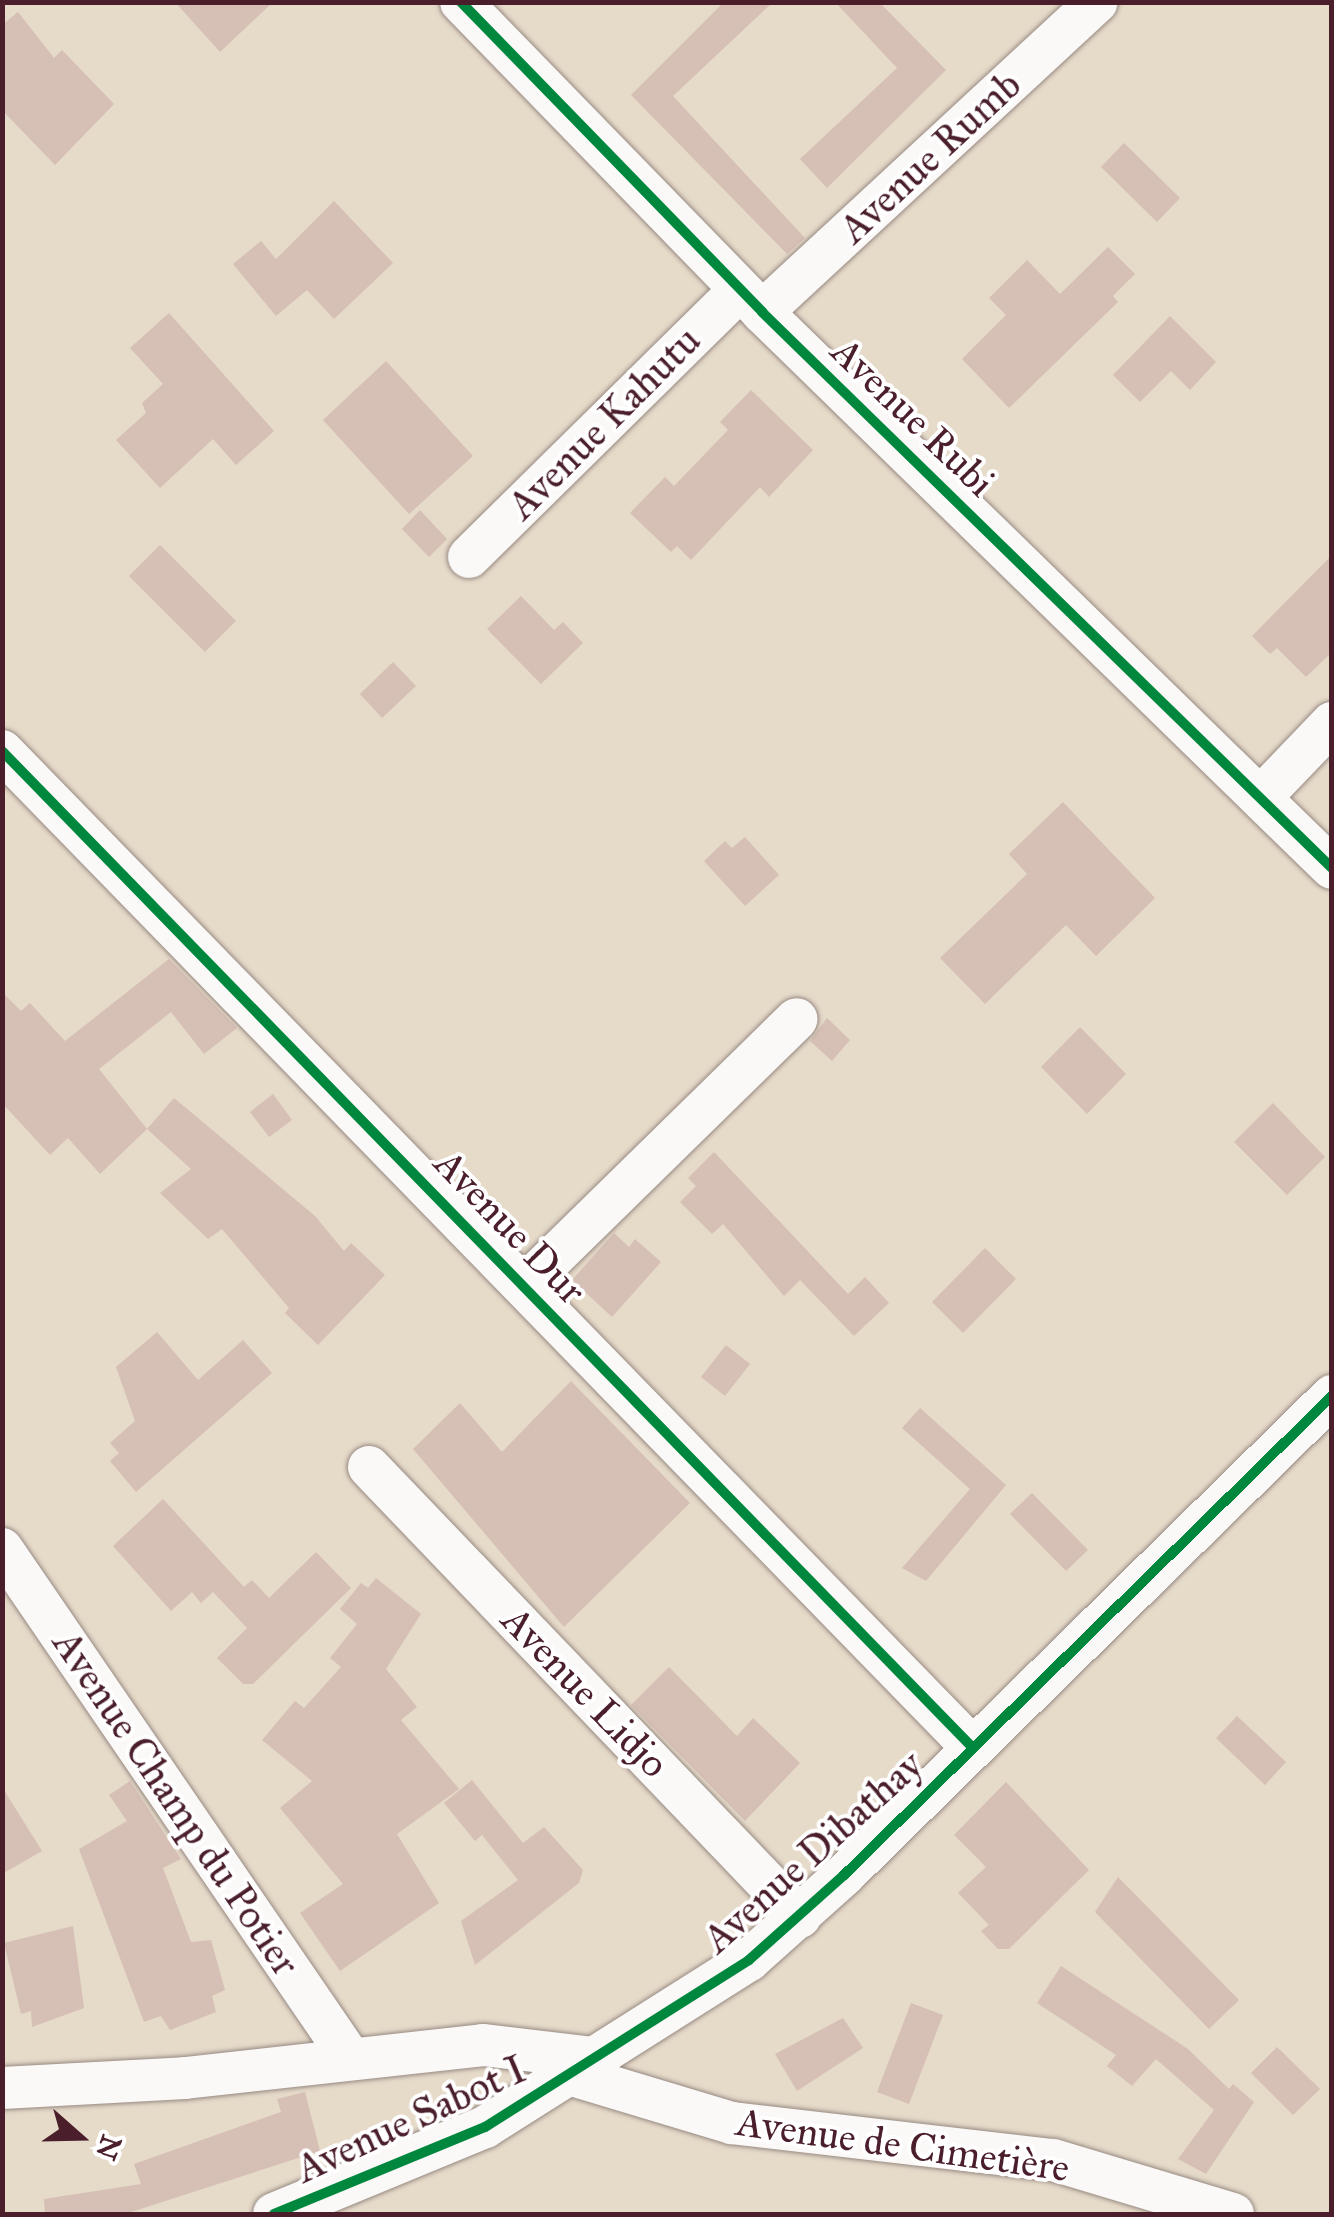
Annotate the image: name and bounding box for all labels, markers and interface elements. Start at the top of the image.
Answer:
street label: Avenue Rumb [829,61,1031,253]
street label: Avenue Kahutu [498,317,710,529]
street label: Avenue Rubi [821,327,1005,507]
street label: Avenue Dur [424,1140,596,1314]
street label: Avenue Lidjo [492,1596,678,1788]
street label: Avenue Champ du Potier [42,1621,310,1985]
street label: Avenue Dibathay [693,1741,933,1963]
street label: Avenue Sabot I [288,2045,534,2193]
north arrow [30,2087,130,2187]
street label: Avenue de Cimetière [734,2098,1072,2192]
text: N [88,2130,129,2165]

